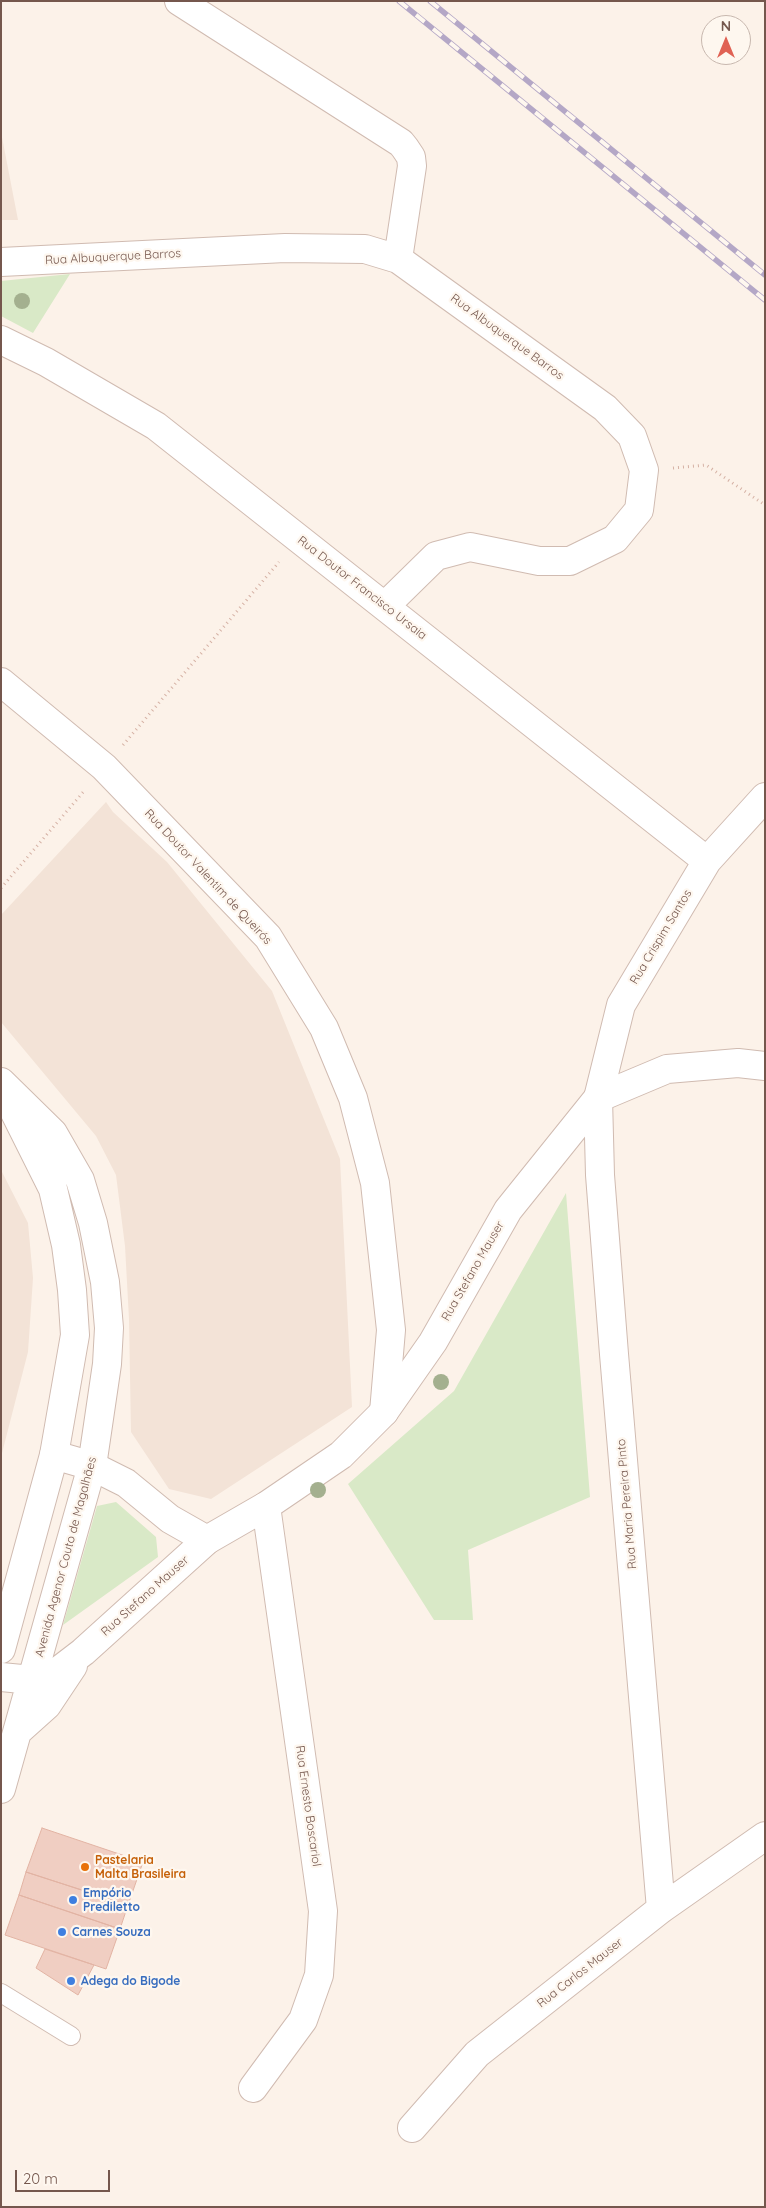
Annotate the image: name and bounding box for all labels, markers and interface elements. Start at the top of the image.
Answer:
north arrow [701,15,751,65]
text: N [721,17,731,35]
street label: Rua Albuquerque Barros [45,246,181,268]
street label: Rua Albuquerque Barros [448,291,566,383]
street label: Rua Doutor Francisco Ursaia [295,533,429,643]
street label: Rua Doutor Valentim de Queirós [141,806,275,948]
street label: Rua Crispim Santos [627,887,695,987]
street label: Rua Stefano Mauser [439,1219,507,1323]
street label: Rua Maria Pereira Pinto [614,1438,640,1570]
street label: Avenida Agenor Couto de Magalhães [32,1455,100,1659]
street label: Rua Stefano Mauser [98,1553,192,1639]
street label: Rua Ernesto Boscariol [292,1745,324,1867]
place label: Pastelaria Malta Brasileira [95,1853,186,1881]
marker: Pastelaria Malta Brasileira [79,1861,91,1873]
place label: Empório Prediletto [83,1886,140,1914]
marker: Empório Prediletto [67,1894,79,1906]
place label: Carnes Souza [72,1925,151,1939]
marker: Carnes Souza [56,1926,68,1938]
street label: Rua Carlos Mauser [534,1935,626,2011]
place label: Adega do Bigode [81,1974,180,1988]
marker: Adega do Bigode [65,1975,77,1987]
scale bar [18,2160,112,2192]
text: 20 m [23,2169,58,2188]

